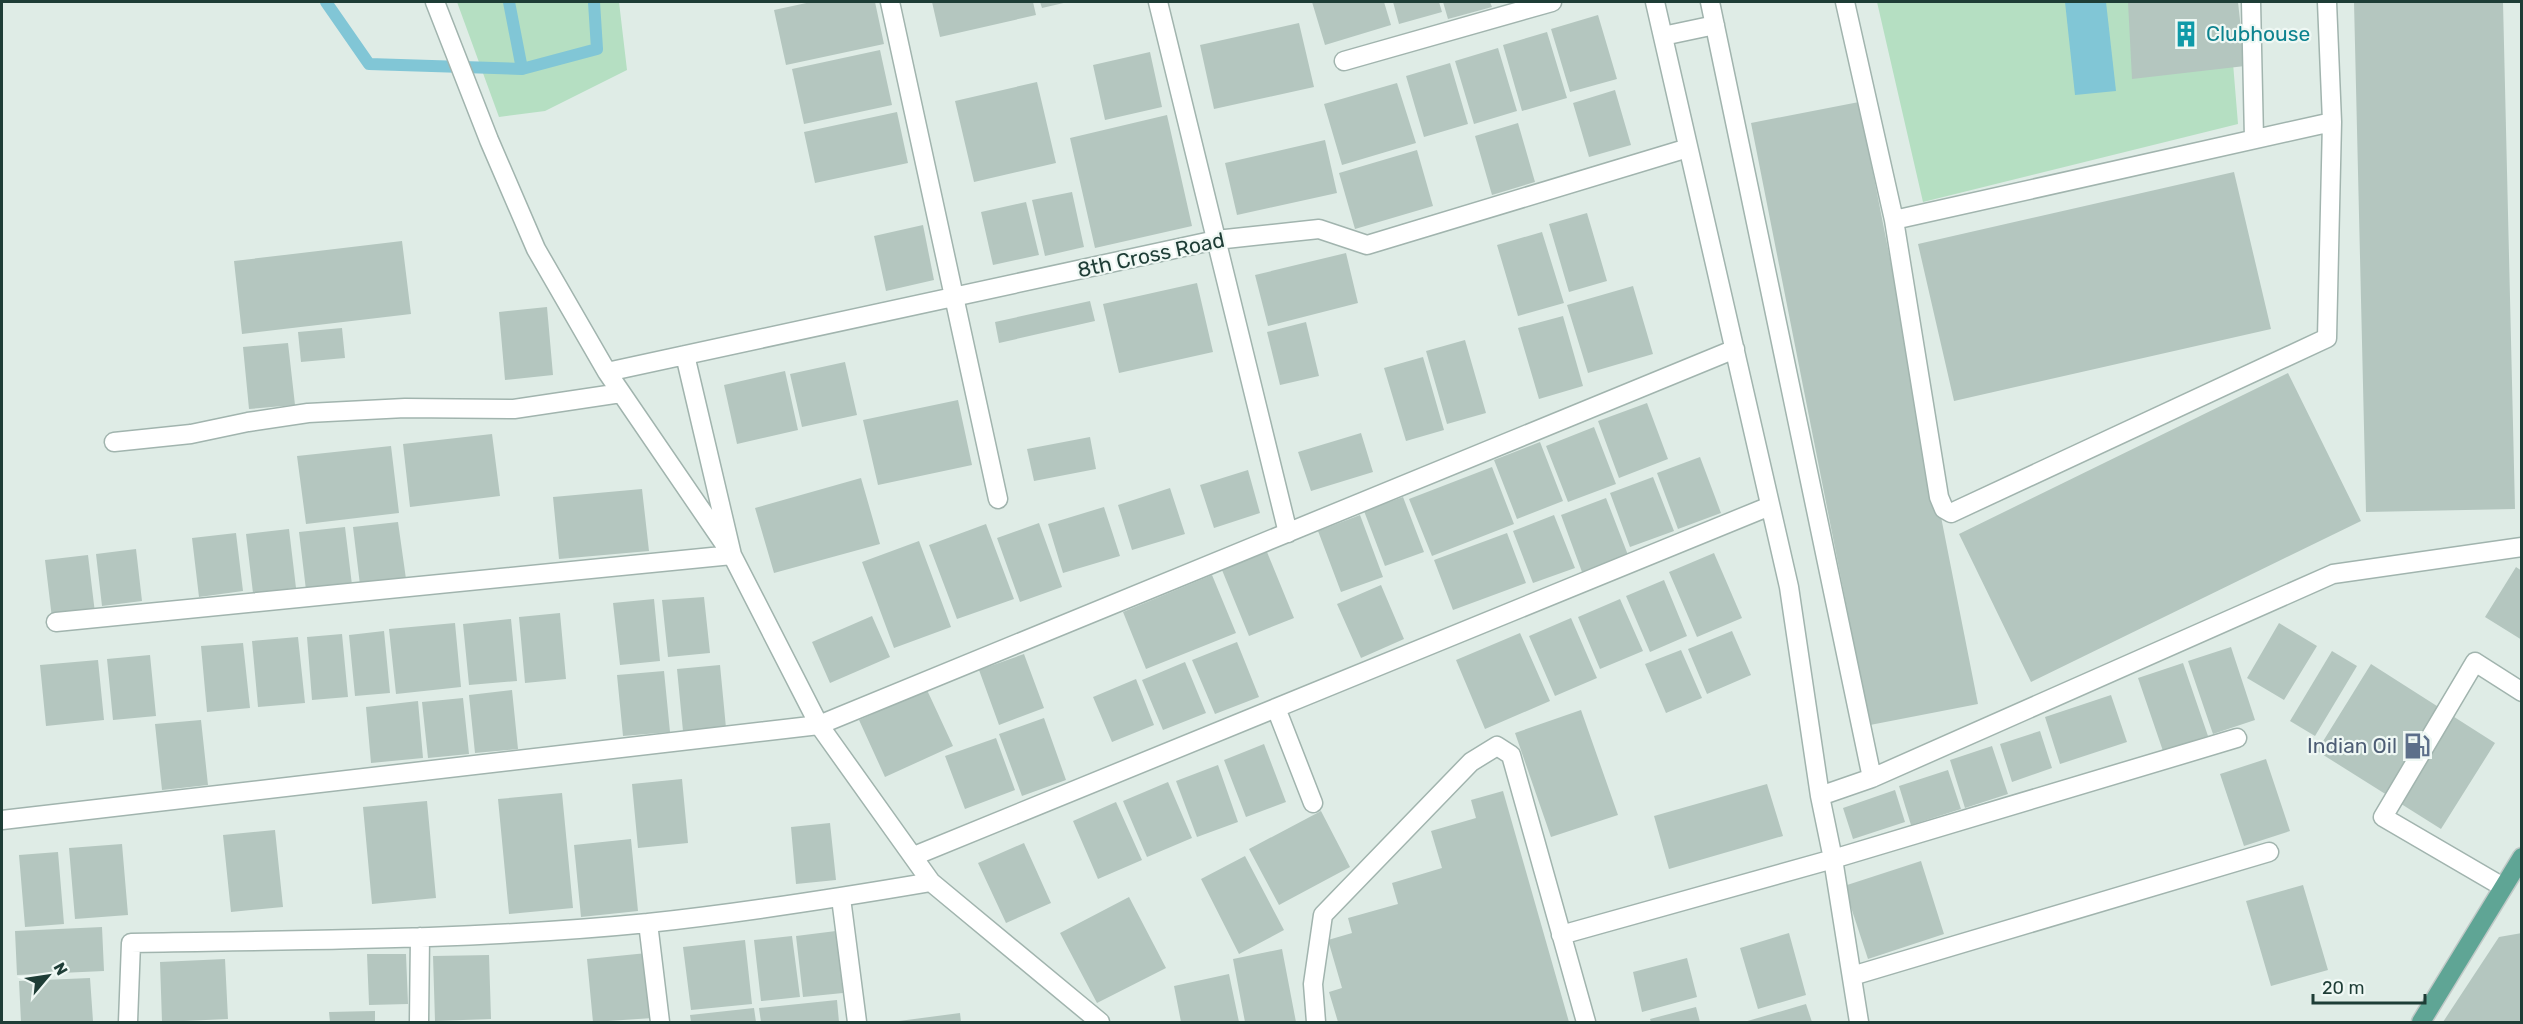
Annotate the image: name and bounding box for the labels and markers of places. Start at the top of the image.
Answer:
building icon: Clubhouse [2171,19,2201,49]
place label: Clubhouse [2206,21,2310,46]
fuel station icon: Indian Oil [2402,731,2432,761]
place label: Indian Oil [2307,733,2397,758]

